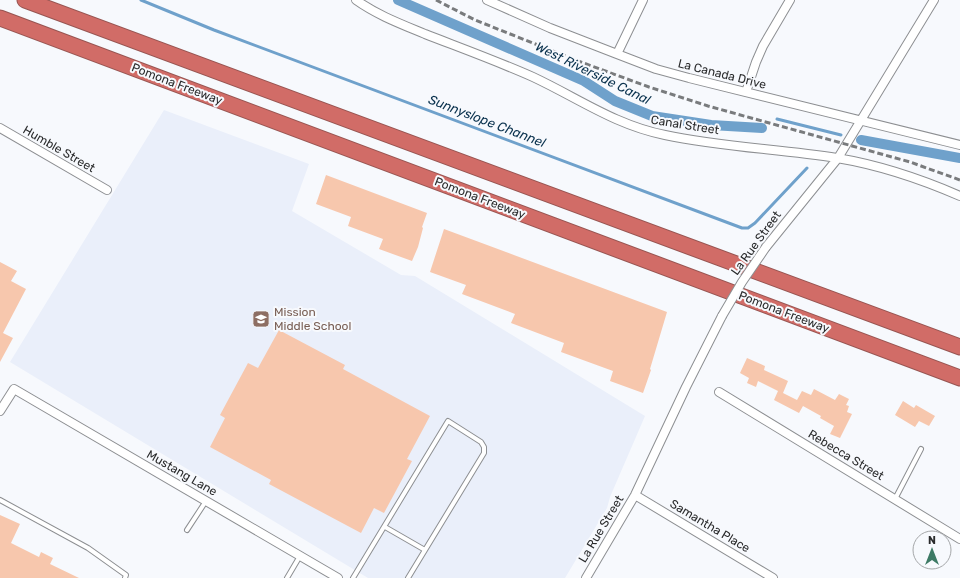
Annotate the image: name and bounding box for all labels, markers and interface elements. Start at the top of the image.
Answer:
water label: West Riverside Canal [533,39,654,108]
street label: La Canada Drive [676,56,768,92]
street label: Pomona Freeway [130,60,225,108]
water label: Sunnyslope Channel [426,92,548,151]
street label: Canal Street [650,113,721,137]
street label: Humble Street [20,123,98,175]
street label: Pomona Freeway [433,174,528,222]
street label: La Rue Street [728,208,784,278]
street label: Pomona Freeway [737,288,832,336]
place label: Mission Middle School [274,305,351,333]
school or university icon: Mission Middle School [251,309,271,329]
street label: Rebecca Street [806,427,887,483]
street label: Mustang Lane [144,447,220,499]
street label: La Rue Street [575,493,627,565]
street label: Samantha Place [668,497,753,556]
north arrow [912,530,952,570]
text: N [928,534,936,547]

